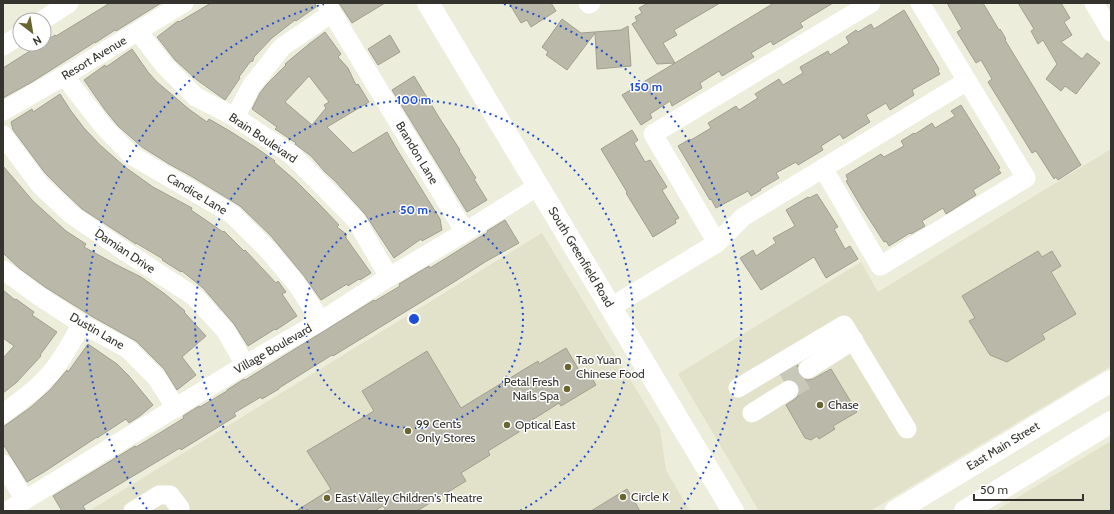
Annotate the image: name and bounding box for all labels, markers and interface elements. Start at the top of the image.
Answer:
north arrow [12,12,52,52]
street label: Resort Avenue [58,32,129,83]
text: N [30,33,44,49]
text: 150 m [630,79,662,94]
text: 100 m [397,92,431,107]
street label: Brain Boulevard [226,109,300,166]
street label: Brandon Lane [393,119,442,187]
street label: Candice Lane [164,170,230,217]
text: 50 m [400,202,428,217]
street label: South Greenfield Road [546,204,617,310]
street label: Damian Drive [92,225,158,276]
street label: Dustin Lane [67,309,127,352]
centre of rings [407,312,421,326]
street label: Village Boulevard [231,320,314,377]
place label: Tao Yuan Chinese Food [576,352,645,381]
marker: Tao Yuan Chinese Food [563,362,573,372]
place label: Petal Fresh Nails Spa [504,374,559,403]
marker: Petal Fresh Nails Spa [562,384,572,394]
place label: Chase [828,397,859,412]
marker: Chase [815,400,825,410]
place label: 99 Cents Only Stores [416,416,476,445]
place label: Optical East [515,417,576,432]
street label: East Main Street [964,418,1042,473]
marker: Optical East [502,420,512,430]
marker: 99 Cents Only Stores [403,426,413,436]
scale bar [974,476,1083,502]
text: 50 m [980,482,1008,497]
place label: Circle K [631,489,669,504]
place label: East Valley Children's Theatre [335,490,482,505]
marker: Circle K [618,492,628,502]
marker: East Valley Children's Theatre [322,493,332,503]

